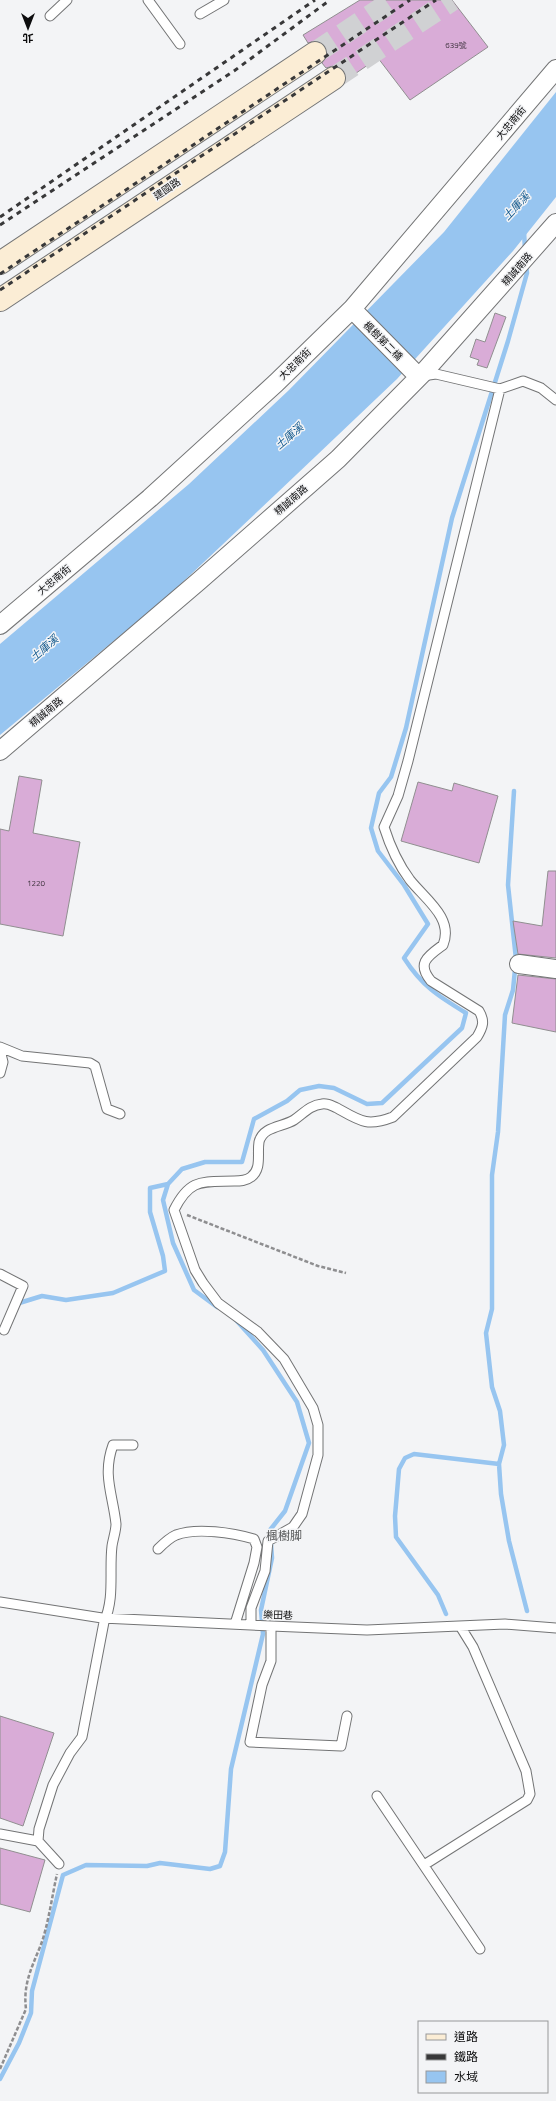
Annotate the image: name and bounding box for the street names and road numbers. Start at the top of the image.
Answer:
street label: 大忠南街 [492,103,530,143]
street label: 建國路 [150,174,184,204]
street label: 精誠南路 [498,249,536,289]
street label: 楓樹第二橋 [360,318,406,364]
street label: 大忠南街 [275,345,315,383]
street label: 精誠南路 [271,481,311,519]
street label: 大忠南街 [34,561,74,599]
street label: 精誠南路 [26,693,66,731]
street label: 樂田巷 [263,1607,293,1623]

